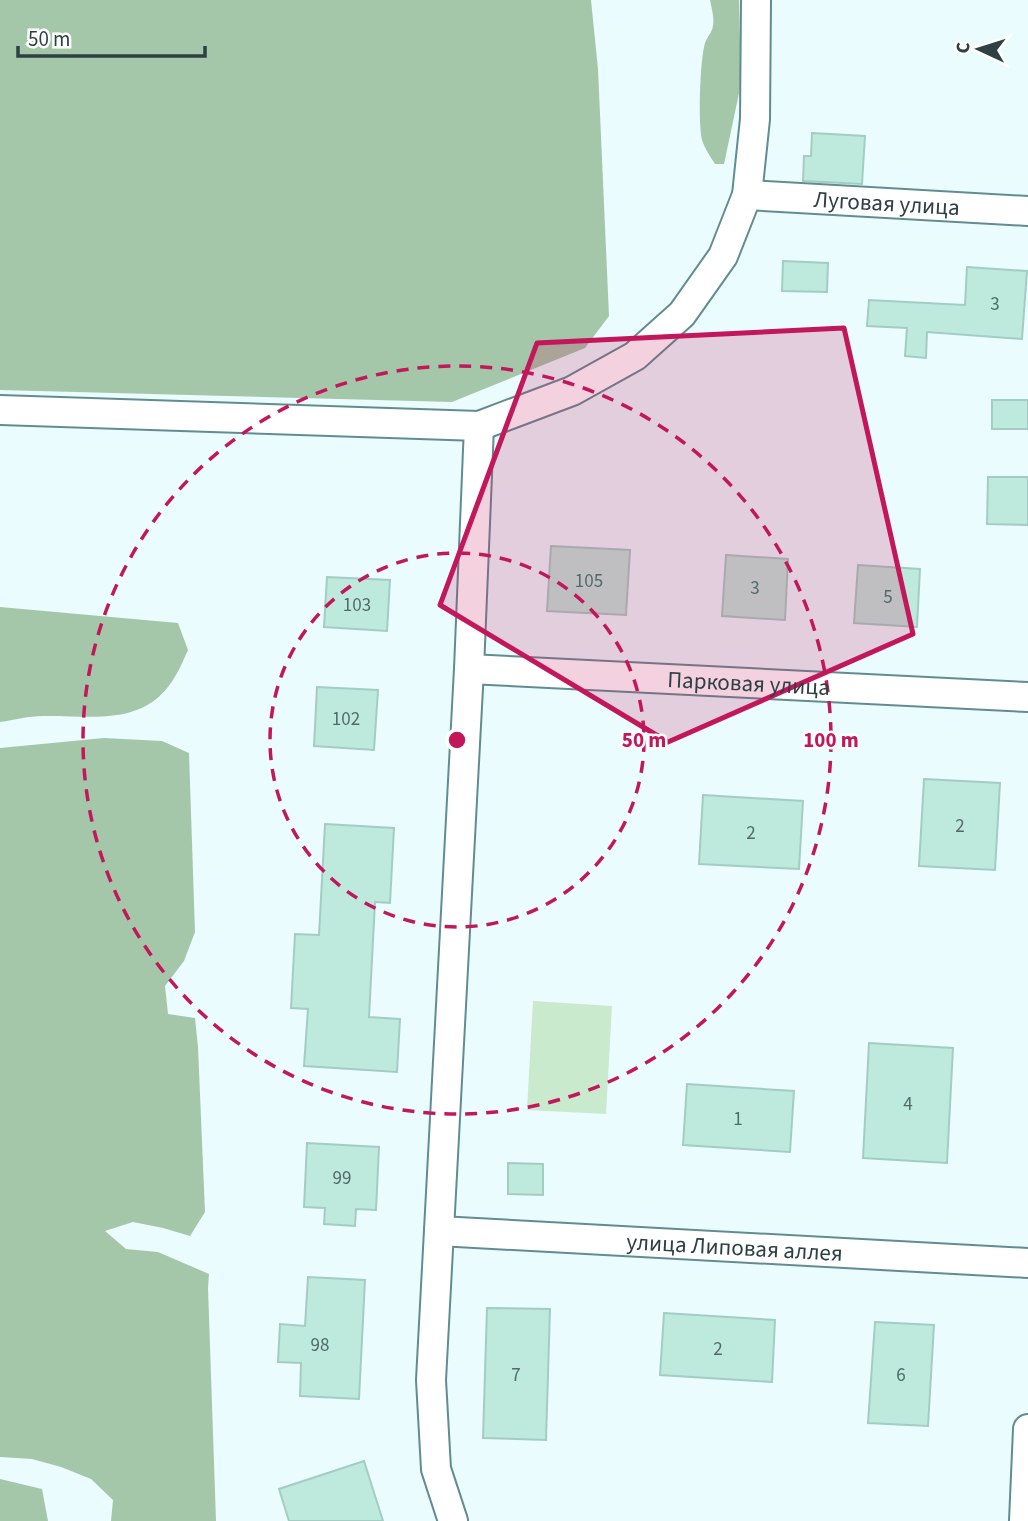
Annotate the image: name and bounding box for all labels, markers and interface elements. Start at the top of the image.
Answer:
scale bar [18,14,205,58]
north arrow [944,14,1014,84]
text: 50 m [28,24,70,54]
text: С [950,41,977,54]
street label: Луговая улица [813,183,961,224]
house number: 3 [990,291,1000,318]
house number: 105 [575,568,603,595]
house number: 3 [750,575,760,602]
house number: 5 [883,584,893,611]
house number: 103 [343,592,371,619]
street label: Парковая улица [667,663,831,704]
house number: 102 [332,706,360,733]
text: 50 m [622,725,666,755]
text: 100 m [803,725,859,755]
centre of rings [445,728,469,752]
house number: 2 [955,813,965,840]
house number: 2 [746,820,756,847]
house number: 4 [903,1091,913,1118]
house number: 1 [733,1106,743,1133]
house number: 99 [333,1165,351,1192]
street label: улица Липовая аллея [626,1225,844,1270]
house number: 98 [311,1332,329,1359]
house number: 2 [713,1336,723,1363]
house number: 7 [511,1362,521,1389]
house number: 6 [896,1362,906,1389]

